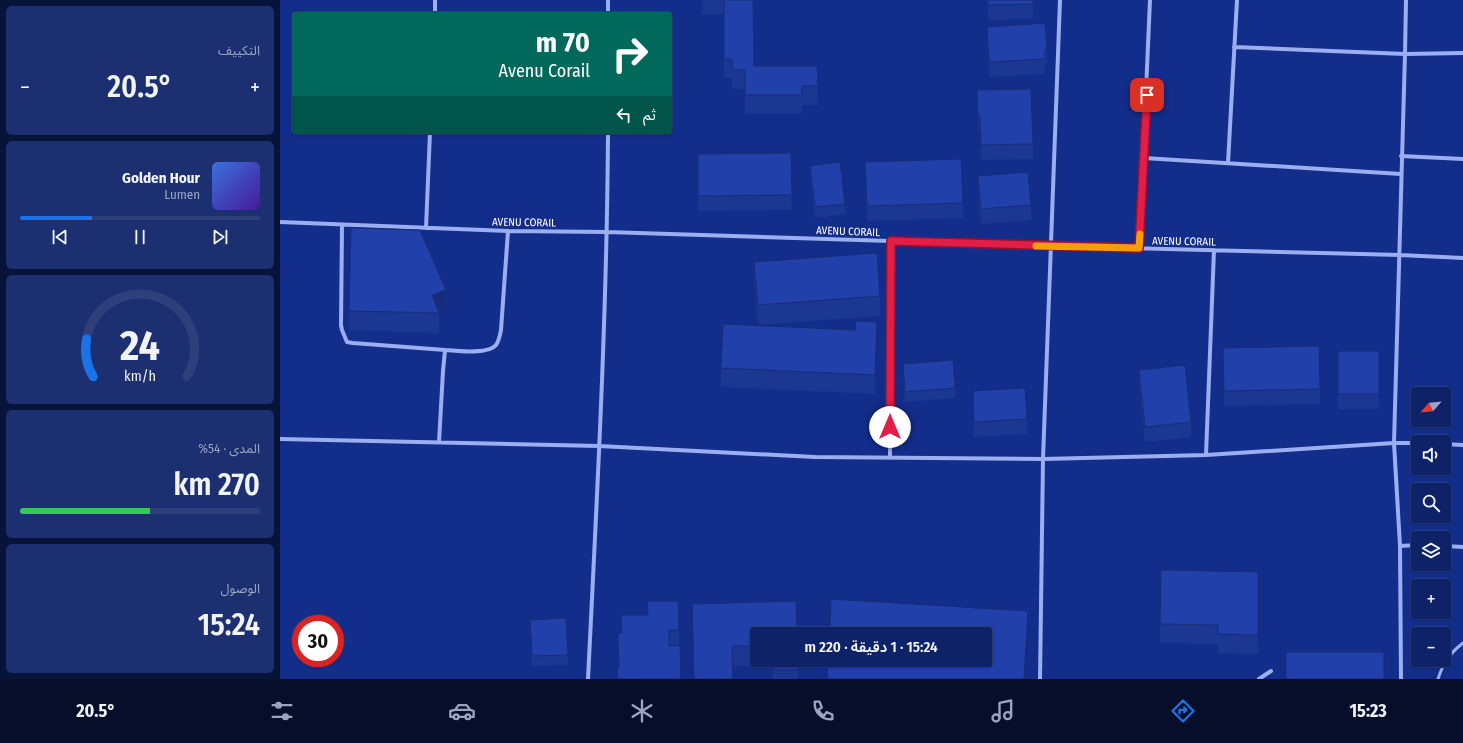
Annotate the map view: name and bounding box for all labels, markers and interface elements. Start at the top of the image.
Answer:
text: 70 m [536,26,590,59]
icon: right [604,28,656,80]
text: التكييف [218,43,260,58]
text: Avenu Corail [498,60,590,82]
text: 20.5° [107,69,173,105]
text: − [20,74,30,101]
text: + [250,74,260,101]
pin [1130,78,1164,112]
icon: arrive [1136,84,1158,106]
icon: left [613,104,635,126]
text: ثم [643,106,656,124]
text: Golden Hour [122,169,200,187]
text: Lumen [164,187,200,202]
street label: AVENU CORAIL [492,215,556,230]
street label: AVENU CORAIL [816,224,880,239]
icon: previous [49,226,71,248]
icon: pause [129,226,151,248]
icon: next [209,226,231,248]
street label: AVENU CORAIL [1152,234,1216,249]
text: 24 [119,321,160,371]
text: km/h [124,368,156,385]
north arrow [1411,387,1451,427]
map controls [1411,387,1451,667]
position arrow [869,406,911,448]
button: sound [1411,435,1451,475]
text: المدى · 54% [198,441,260,456]
text: 270 km [174,467,260,503]
button: search [1411,483,1451,523]
button: layers [1411,531,1451,571]
button: + [1411,579,1451,619]
text: الوصول [220,581,260,596]
text: 15:24 [198,607,260,643]
speed limit sign: 30 [292,615,344,667]
button: − [1411,627,1451,667]
text: 15:24 · 1 دقيقة · 220 m [804,638,938,656]
icon: filters [268,697,296,725]
icon: car [448,697,476,725]
icon: climate [628,697,656,725]
icon: phone [809,697,837,725]
icon: music [989,697,1017,725]
icon: directions [1169,697,1197,725]
text: 20.5° [76,700,116,722]
text: 15:23 [1349,700,1387,722]

